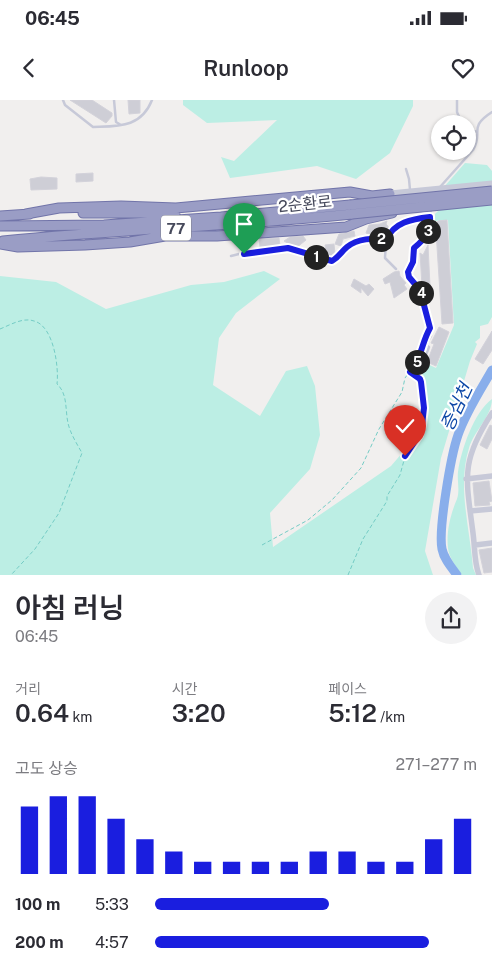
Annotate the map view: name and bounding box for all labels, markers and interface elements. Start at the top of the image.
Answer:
text: 06:45 [25,7,80,29]
icon: back [15,54,43,82]
icon: heart [449,54,477,82]
text: Runloop [203,55,289,81]
map controls [431,115,476,160]
button: locate [431,115,476,160]
street label: 2순환로 [277,192,333,216]
pin [223,203,265,254]
icon: arrive [230,210,258,238]
road number: 77 [161,216,191,240]
pin: 3 [416,218,440,244]
text: 3 [424,223,433,239]
pin: 2 [368,226,394,252]
text: 2 [377,231,386,247]
pin: 1 [304,244,328,270]
text: 1 [314,249,320,265]
pin: 4 [408,280,434,306]
text: 4 [417,285,426,301]
pin: 5 [404,350,430,374]
text: 5 [413,354,422,370]
water label: 증심천 [436,378,477,434]
pin [384,405,426,456]
icon: check [391,412,419,440]
text: 아침 러닝 [15,591,125,624]
button: share [425,592,477,644]
text: 06:45 [15,627,58,646]
text: 거리 [15,681,41,697]
text: 시간 [172,681,197,697]
text: 페이스 [328,681,367,697]
text: 0.64 [15,698,69,728]
text: 3:20 [172,698,226,728]
text: 5:12 [328,698,377,728]
text: km [69,709,92,725]
text: /km [377,709,405,725]
text: 271–277 m [395,755,477,774]
text: 고도 상승 [15,759,78,778]
text: 100 m [15,895,60,914]
text: 5:33 [95,895,129,914]
text: 200 m [15,933,64,952]
text: 4:57 [95,933,129,952]

